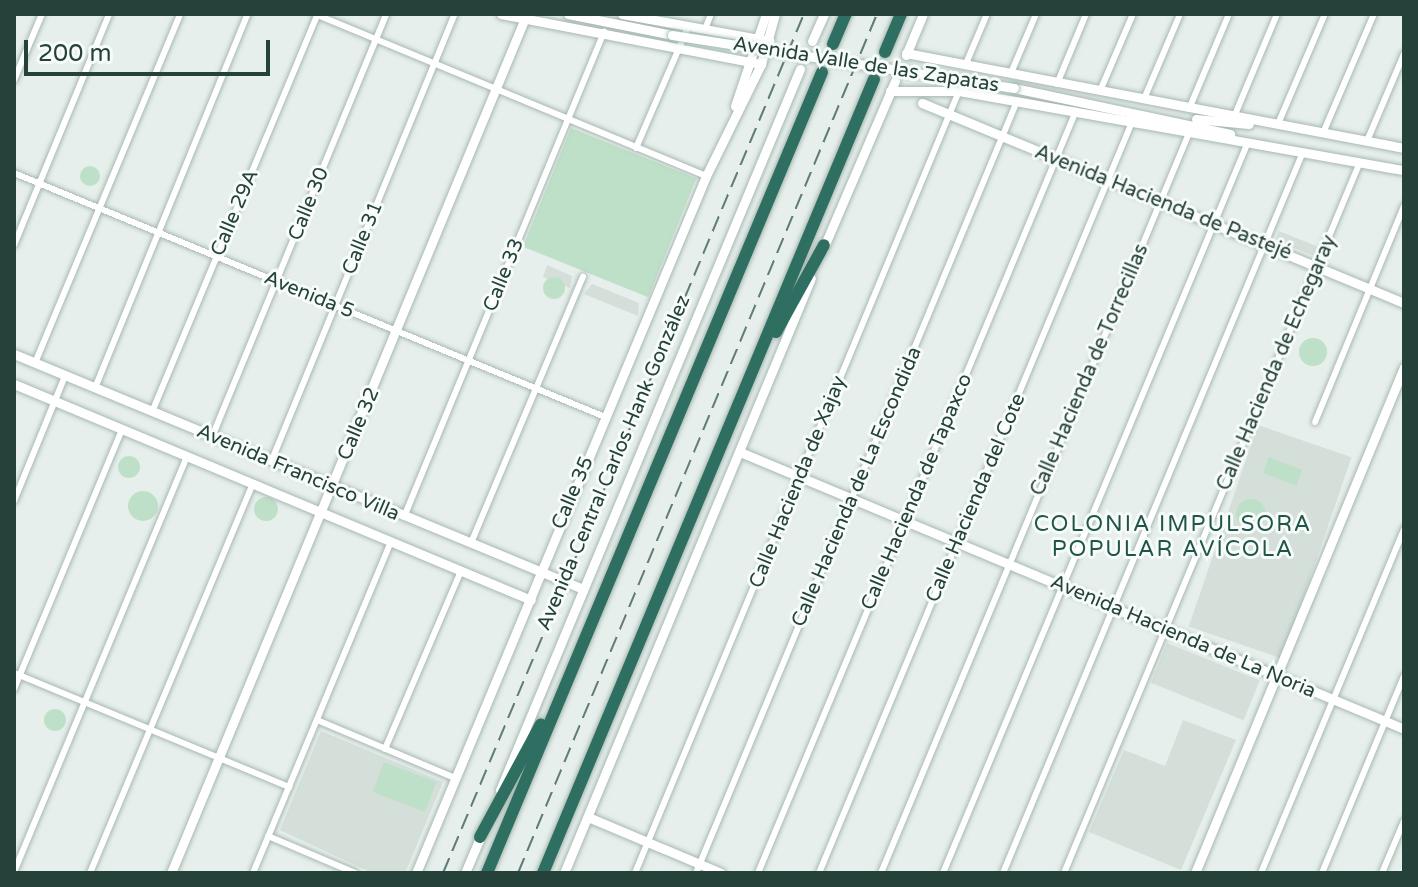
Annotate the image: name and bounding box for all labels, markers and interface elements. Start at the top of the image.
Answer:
scale bar [28,24,274,74]
street label: Avenida Valle de las Zapatas [731,32,1001,98]
text: 200 m [38,39,112,68]
street label: Avenida Hacienda de Pastejé [1031,140,1295,266]
street label: Calle 30 [284,164,334,244]
street label: Calle 29A [206,166,264,260]
street label: Calle 31 [338,198,388,278]
street label: Calle Hacienda de Echegaray [1212,232,1342,494]
street label: Calle 33 [479,235,529,315]
street label: Calle Hacienda de Torrecillas [1026,241,1154,499]
street label: Avenida 5 [261,266,357,324]
street label: Avenida Central Carlos Hank González [532,292,696,634]
street label: Calle Hacienda de La Escondida [787,343,927,631]
street label: Calle Hacienda de Tapaxco [856,370,978,614]
street label: Calle Hacienda de Xajay [744,372,852,592]
street label: Calle 32 [333,384,385,464]
street label: Calle Hacienda del Cote [921,390,1031,606]
street label: Avenida Francisco Villa [193,419,403,527]
street label: Calle 35 [547,453,599,533]
district label: COLONIA IMPULSORA POPULAR AVÍCOLA [1034,511,1312,562]
street label: Avenida Hacienda de La Noria [1047,570,1319,704]

